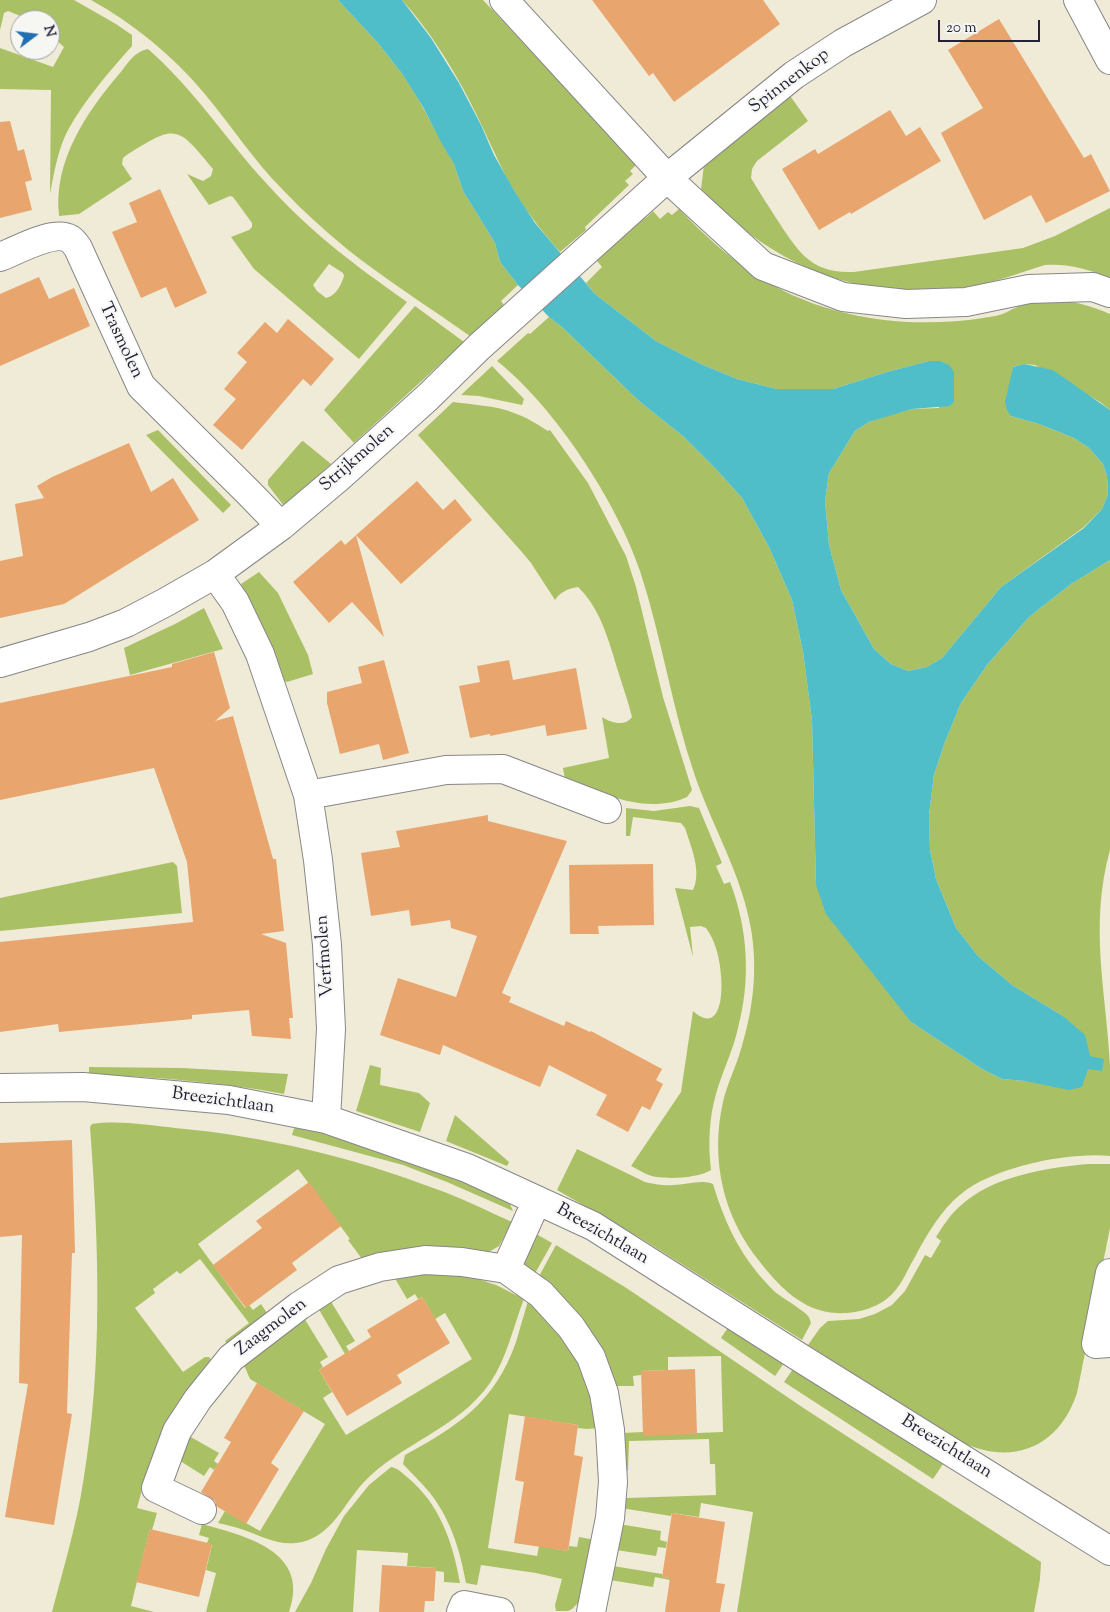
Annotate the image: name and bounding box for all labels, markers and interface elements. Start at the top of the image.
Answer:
north arrow [10,10,60,60]
scale bar [940,10,1042,42]
text: 20 m [946,18,977,39]
text: N [37,23,60,39]
street label: Spinnenkop [746,45,834,119]
street label: Trasmolen [93,299,147,383]
street label: Strijkmolen [316,421,400,497]
street label: Verfmolen [312,914,340,998]
street label: Breezichtlaan [170,1084,276,1120]
street label: Breezichtlaan [552,1200,652,1270]
street label: Zaagmolen [232,1294,312,1362]
street label: Breezichtlaan [896,1411,996,1485]

